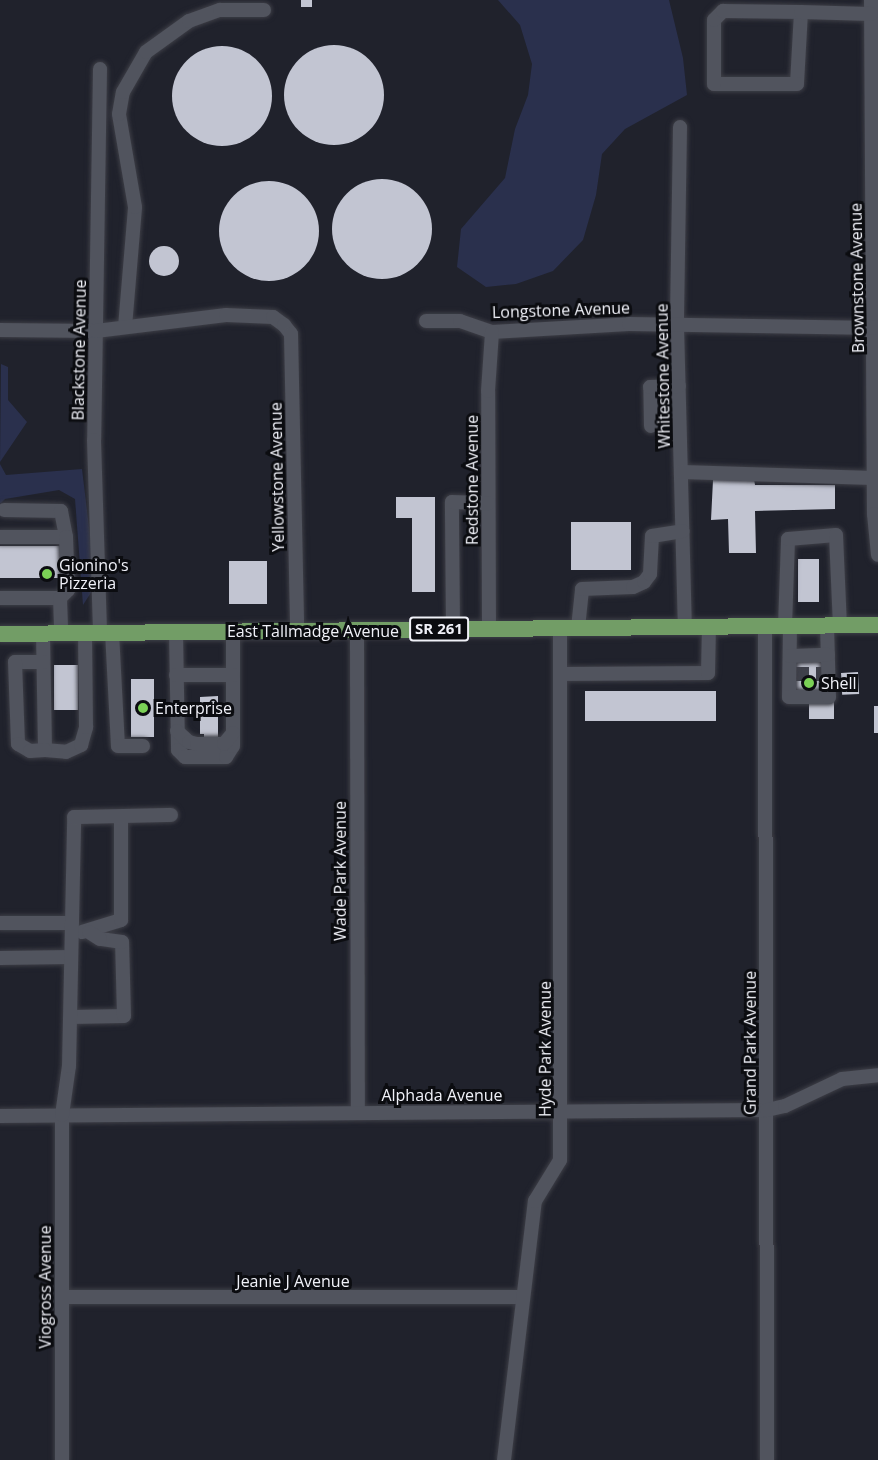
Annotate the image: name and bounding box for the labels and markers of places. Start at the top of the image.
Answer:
place label: Gionino's Pizzeria [59,555,129,593]
marker: Gionino's Pizzeria [40,567,54,581]
place label: Shell [821,673,857,693]
marker: Shell [802,676,816,690]
place label: Enterprise [155,698,232,718]
marker: Enterprise [136,701,150,715]

